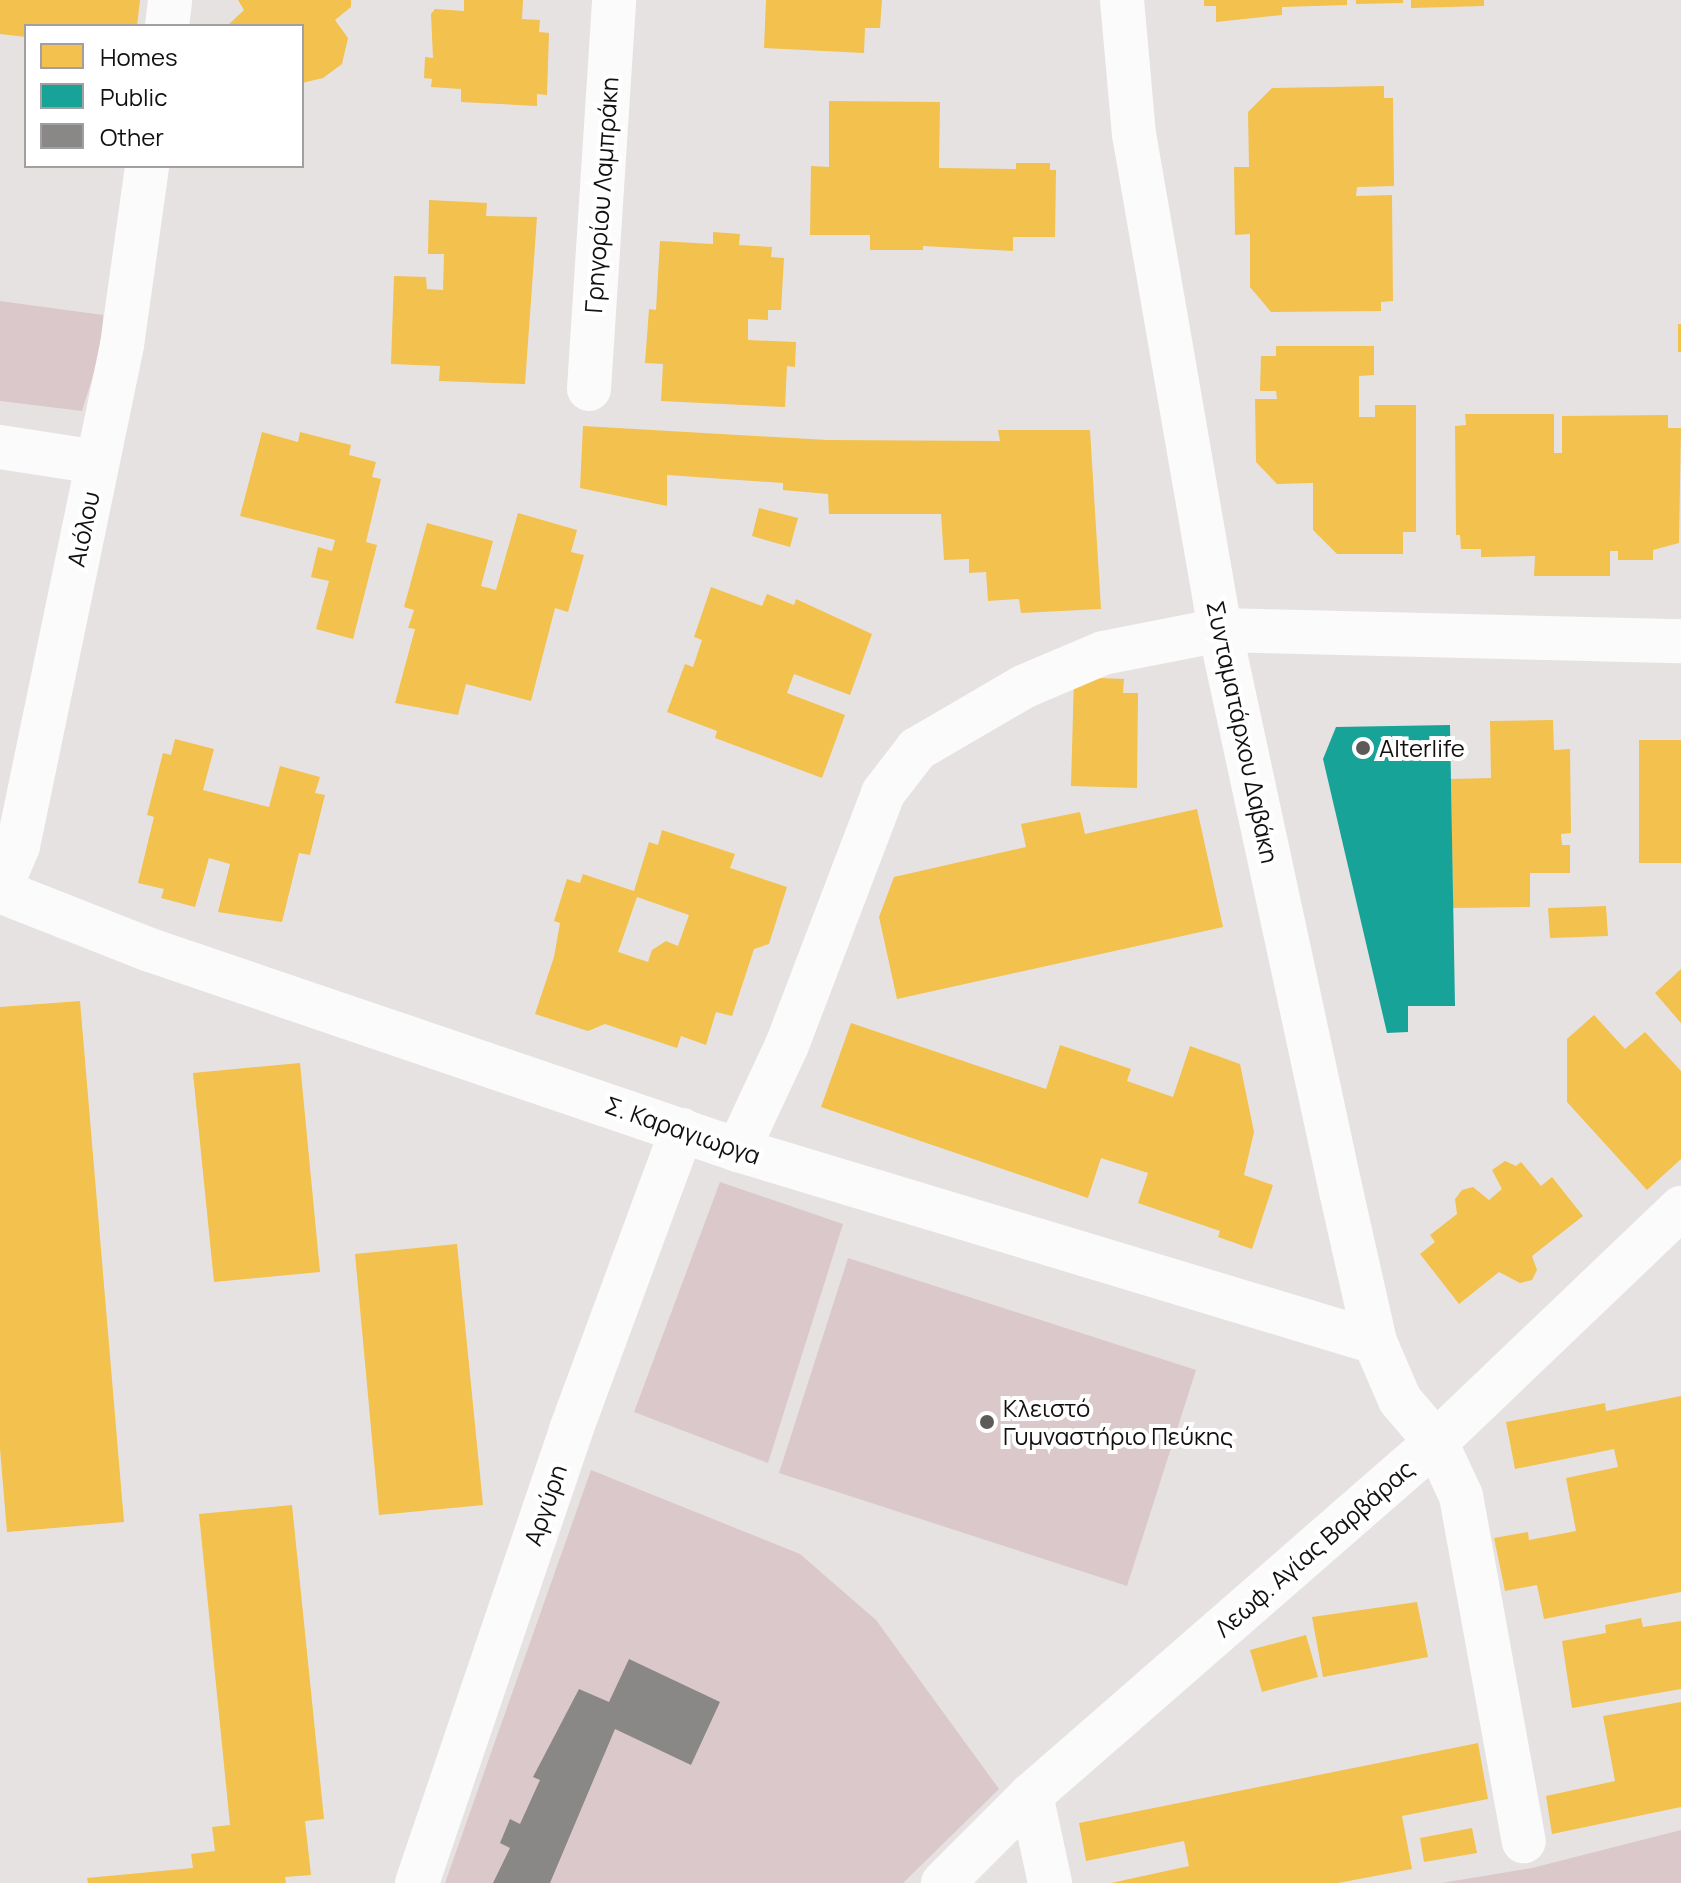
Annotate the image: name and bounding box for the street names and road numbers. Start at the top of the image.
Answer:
street label: Γρηγορίου Λαμπράκη [578,76,624,314]
street label: Αιόλου [61,489,105,569]
street label: Συνταματάρχου Δαβάκη [1201,598,1285,866]
street label: Σ. Καραγιωργα [602,1090,764,1170]
street label: Λεωφ. Αγίας Βαρβάρας [1209,1454,1419,1642]
street label: Αργύρη [518,1461,572,1549]

